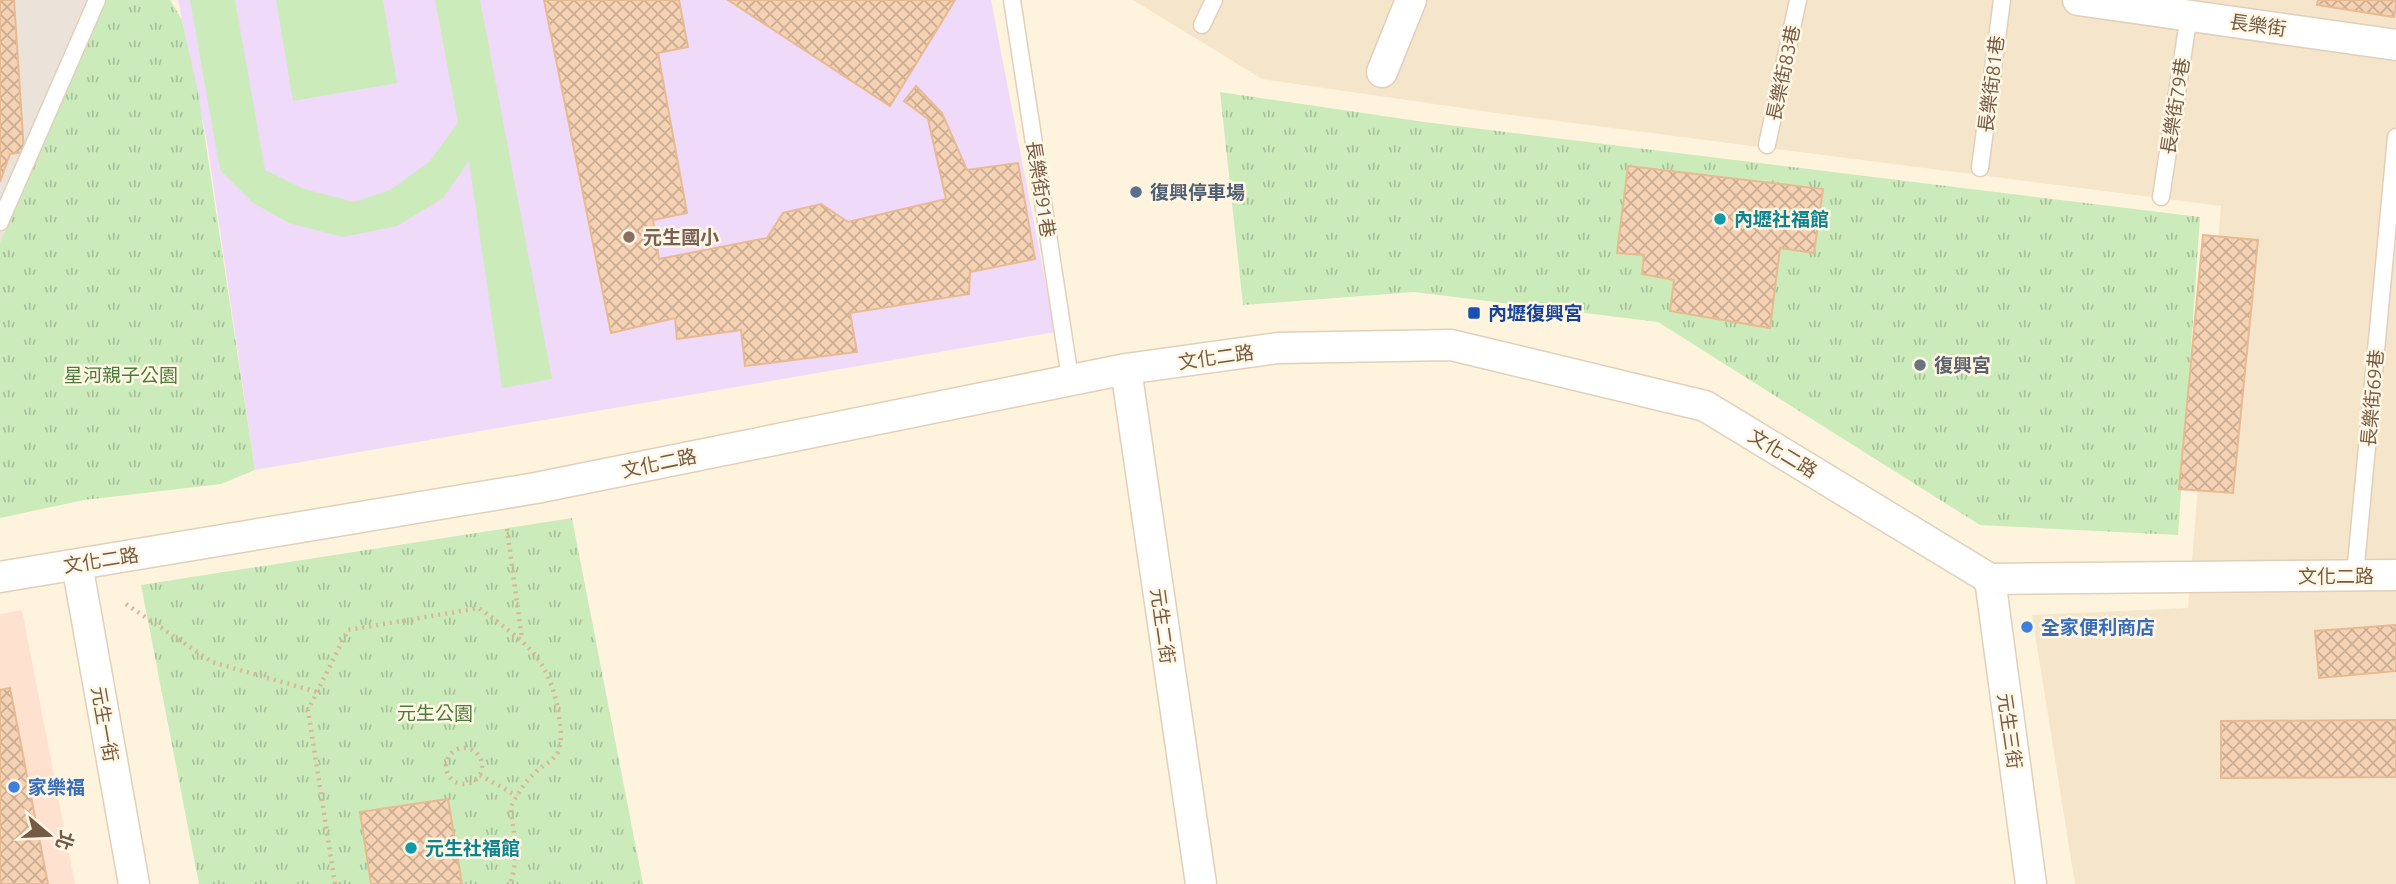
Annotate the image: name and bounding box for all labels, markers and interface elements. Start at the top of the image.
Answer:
street label: 長樂街 [2228,10,2288,40]
street label: 長樂街83巷 [1762,23,1804,123]
street label: 長樂街81巷 [1974,34,2008,134]
street label: 長樂街79巷 [2157,56,2193,156]
street label: 長樂街91巷 [1023,139,1059,239]
place label: 復興停車場 [1150,181,1245,203]
marker: 復興停車場 [1128,184,1144,200]
place label: 內壢社福館 [1734,208,1829,230]
marker: 內壢社福館 [1712,211,1728,227]
place label: 元生國小 [643,226,719,248]
marker: 元生國小 [621,229,637,245]
place label: 內壢復興宮 [1488,302,1583,324]
marker: 內壢復興宮 [1466,305,1482,321]
street label: 文化二路 [1177,341,1255,373]
street label: 長樂街69巷 [2357,349,2387,447]
place label: 復興宮 [1934,354,1991,376]
marker: 復興宮 [1912,357,1928,373]
park label: 星河親子公園 [64,364,178,386]
street label: 文化二路 [1745,424,1821,482]
street label: 文化二路 [620,444,698,482]
street label: 文化二路 [62,543,140,577]
street label: 文化二路 [2298,565,2374,587]
street label: 元生二街 [1147,587,1179,665]
place label: 全家便利商店 [2041,616,2155,638]
marker: 全家便利商店 [2019,619,2035,635]
street label: 元生一街 [88,685,122,763]
street label: 元生三街 [1994,692,2026,770]
park label: 元生公園 [397,702,473,724]
place label: 家樂福 [28,776,85,798]
marker: 家樂福 [6,779,22,795]
north arrow [14,800,84,870]
text: 北 [52,828,79,853]
place label: 元生社福館 [425,837,520,859]
marker: 元生社福館 [403,840,419,856]

